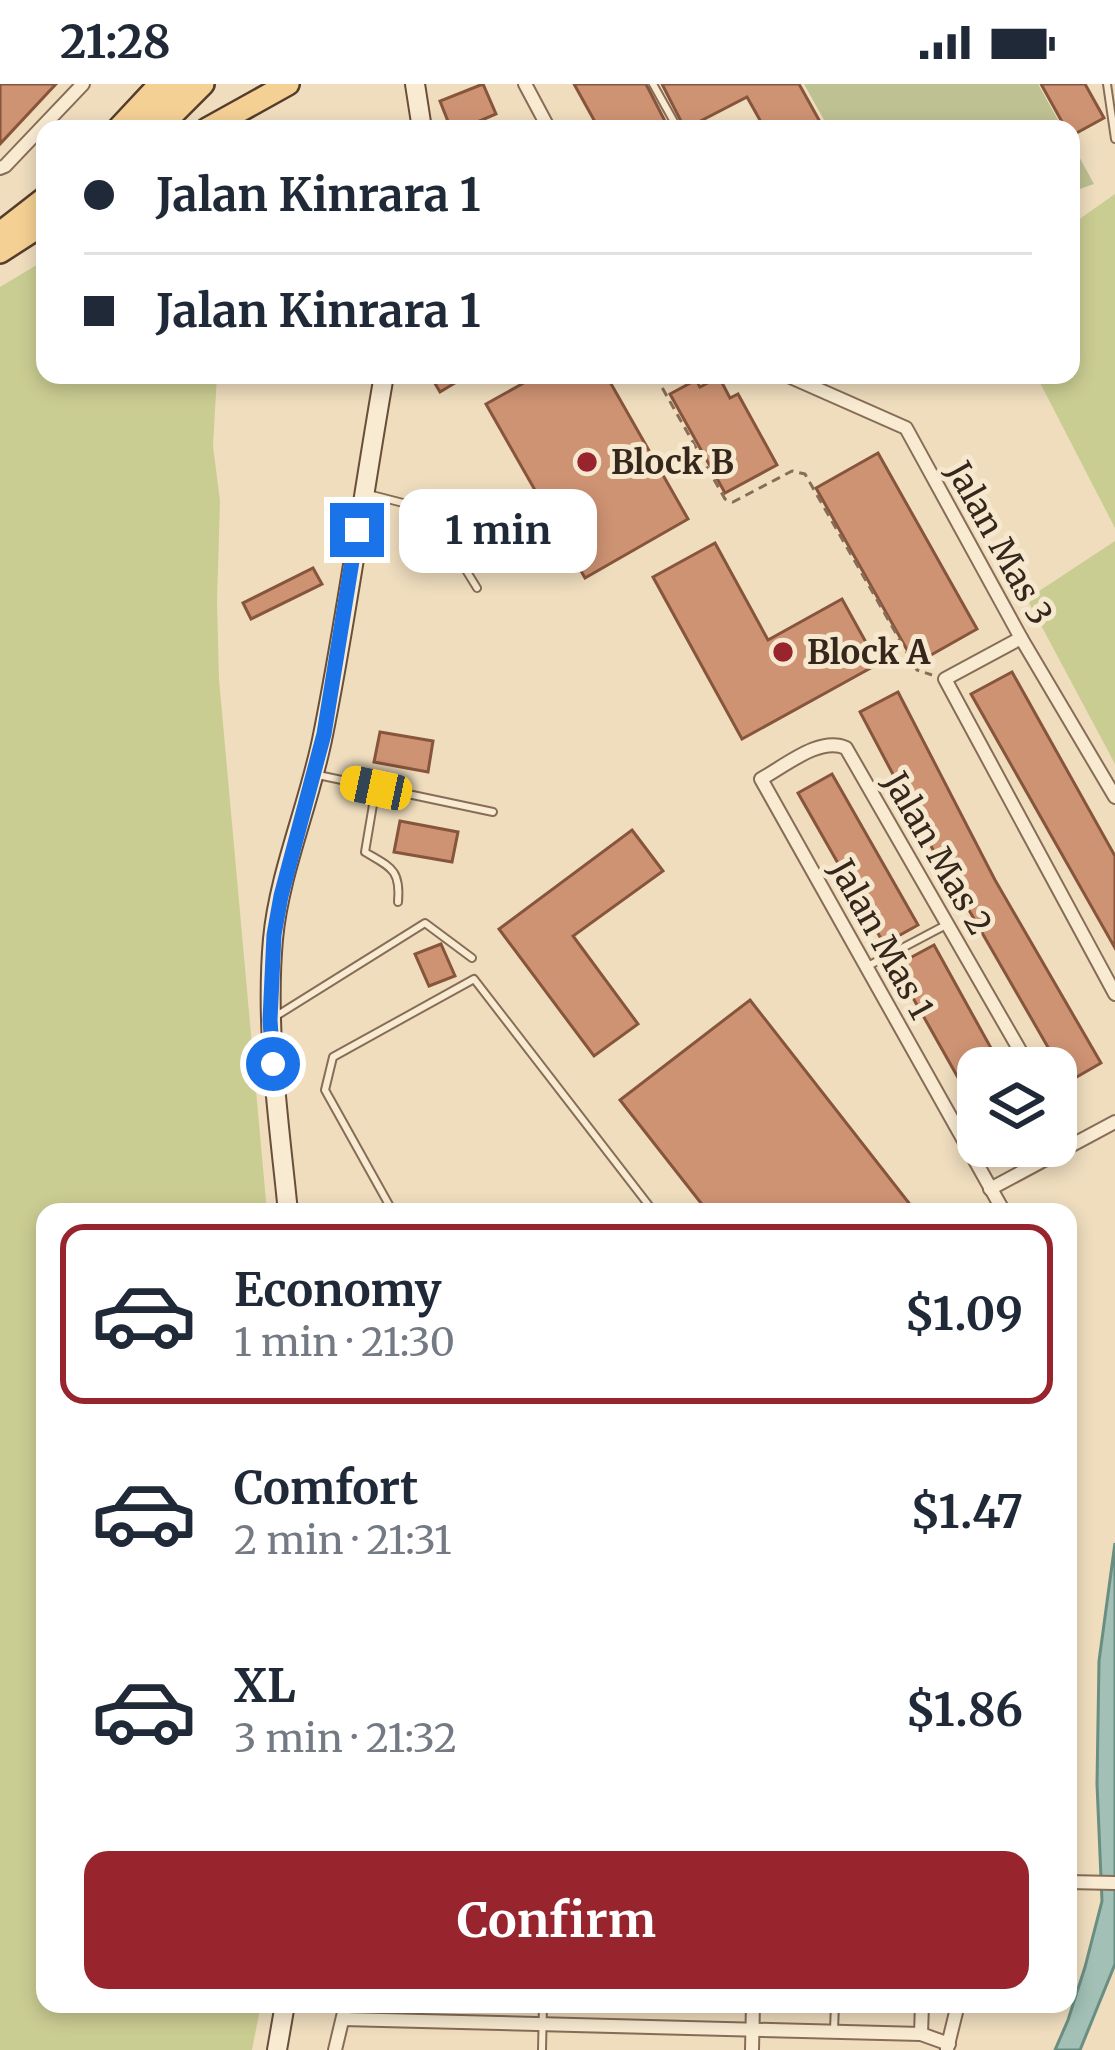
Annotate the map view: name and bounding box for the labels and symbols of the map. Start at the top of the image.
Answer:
place label: Block B [611,442,734,483]
marker: Block B [574,449,600,475]
street label: Jalan Mas 3 [937,454,1061,632]
callout: 1 min [399,488,597,572]
route end [330,503,384,557]
place label: Block A [807,632,931,673]
marker: Block A [770,639,796,665]
car [337,763,415,813]
street label: Jalan Mas 2 [874,764,1001,942]
street label: Jalan Mas 1 [820,851,942,1026]
route start [246,1037,300,1091]

